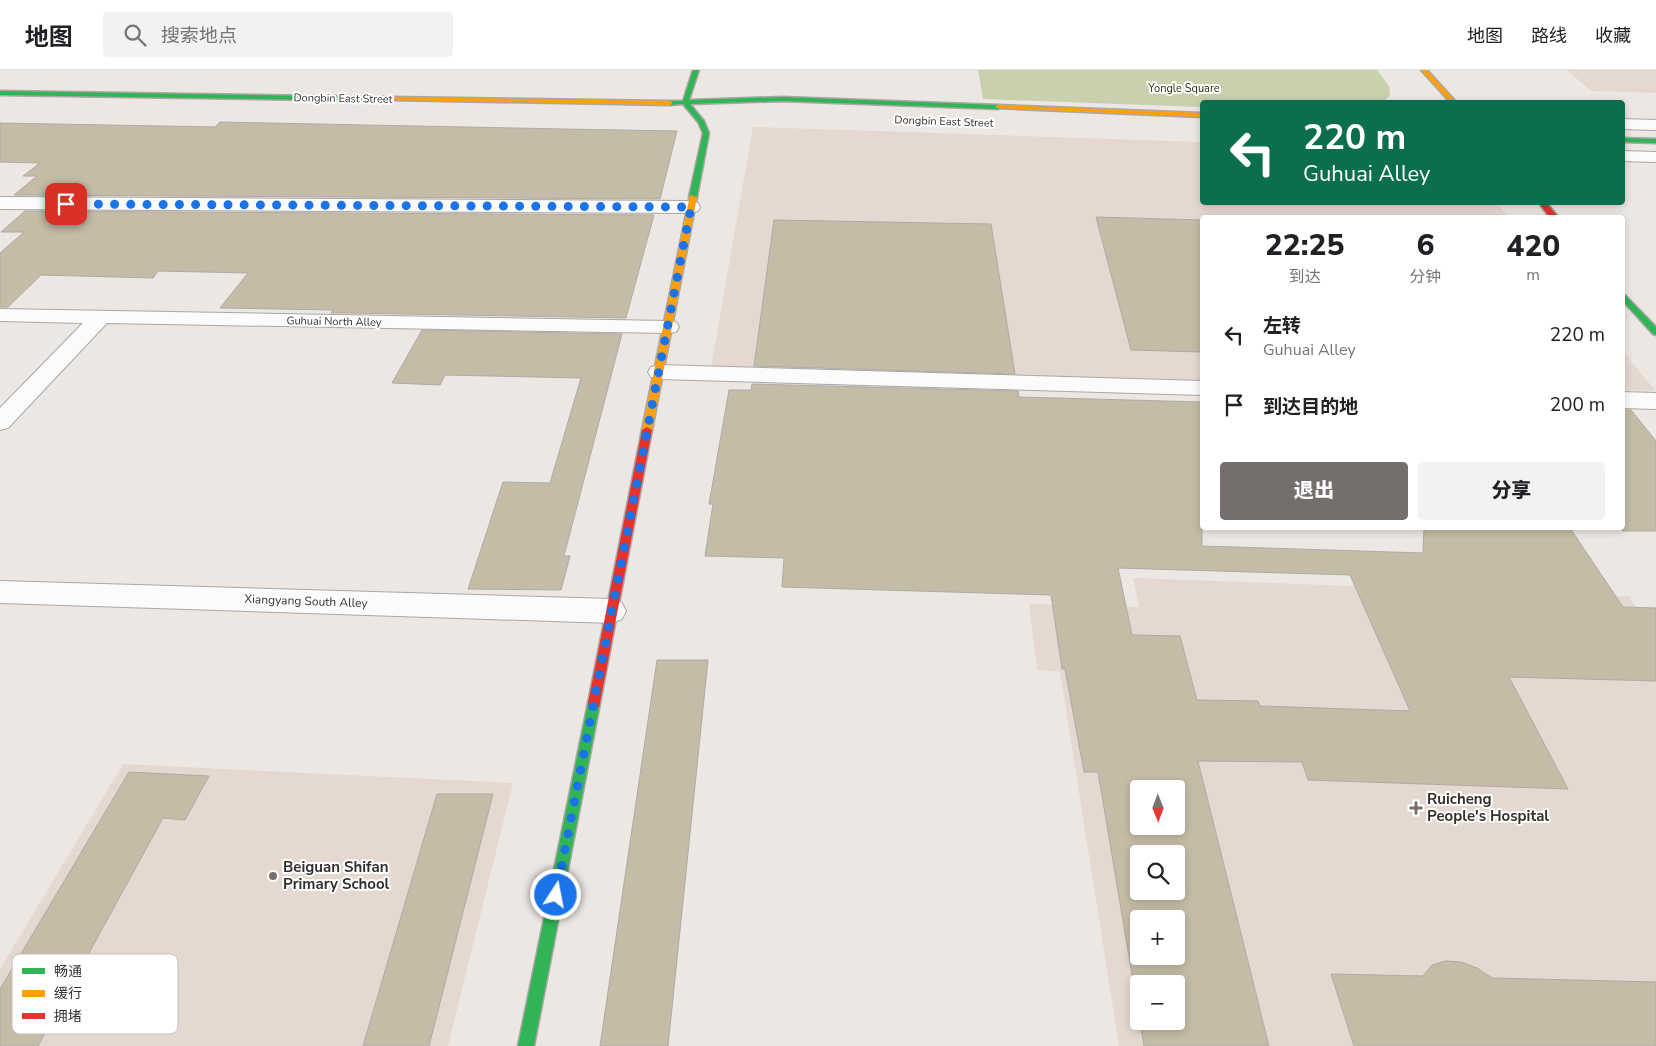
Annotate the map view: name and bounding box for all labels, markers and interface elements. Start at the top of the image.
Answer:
search box [103,12,453,57]
text: 地图 [25,21,73,53]
icon: search [121,21,149,49]
text: 搜索地点 [161,23,237,49]
text: 地图 [1467,24,1503,48]
text: 路线 [1531,24,1567,48]
text: 收藏 [1595,24,1631,48]
park label: Yongle Square [1147,81,1220,96]
street label: Dongbin East Street [293,90,393,107]
street label: Dongbin East Street [894,112,994,131]
text: 220 m [1303,114,1406,161]
icon: left [1220,120,1285,185]
text: Guhuai Alley [1303,159,1430,189]
pin [45,183,87,225]
icon: arrive [52,190,80,218]
text: 22:25 [1265,225,1345,266]
text: 6 [1416,225,1434,266]
text: 420 [1506,226,1560,267]
text: m [1526,264,1540,286]
text: 到达 [1289,266,1321,288]
text: 分钟 [1409,266,1441,288]
street label: Guhuai North Alley [286,313,382,330]
text: 左转 [1263,313,1301,339]
icon: left [1220,321,1248,349]
text: 220 m [1550,322,1605,348]
text: Guhuai Alley [1263,339,1356,361]
icon: arrive [1220,391,1248,419]
text: 200 m [1550,392,1605,418]
text: 到达目的地 [1263,394,1358,420]
button: 退出 [1220,462,1408,520]
button: 分享 [1418,462,1605,520]
street label: Xiangyang South Alley [244,591,369,611]
north arrow [1130,780,1185,835]
map controls [1130,780,1185,1030]
place label: Ruicheng People's Hospital [1427,789,1549,826]
marker: Ruicheng People's Hospital [1409,801,1423,815]
button: search [1130,845,1185,900]
place label: Beiguan Shifan Primary School [283,857,390,894]
position arrow [529,868,581,920]
marker: Beiguan Shifan Primary School [267,870,279,882]
button: + [1130,910,1185,965]
legend [12,954,178,1034]
text: 畅通 [54,962,82,981]
button: − [1130,975,1185,1030]
text: 缓行 [54,984,82,1003]
text: 拥堵 [54,1007,82,1026]

